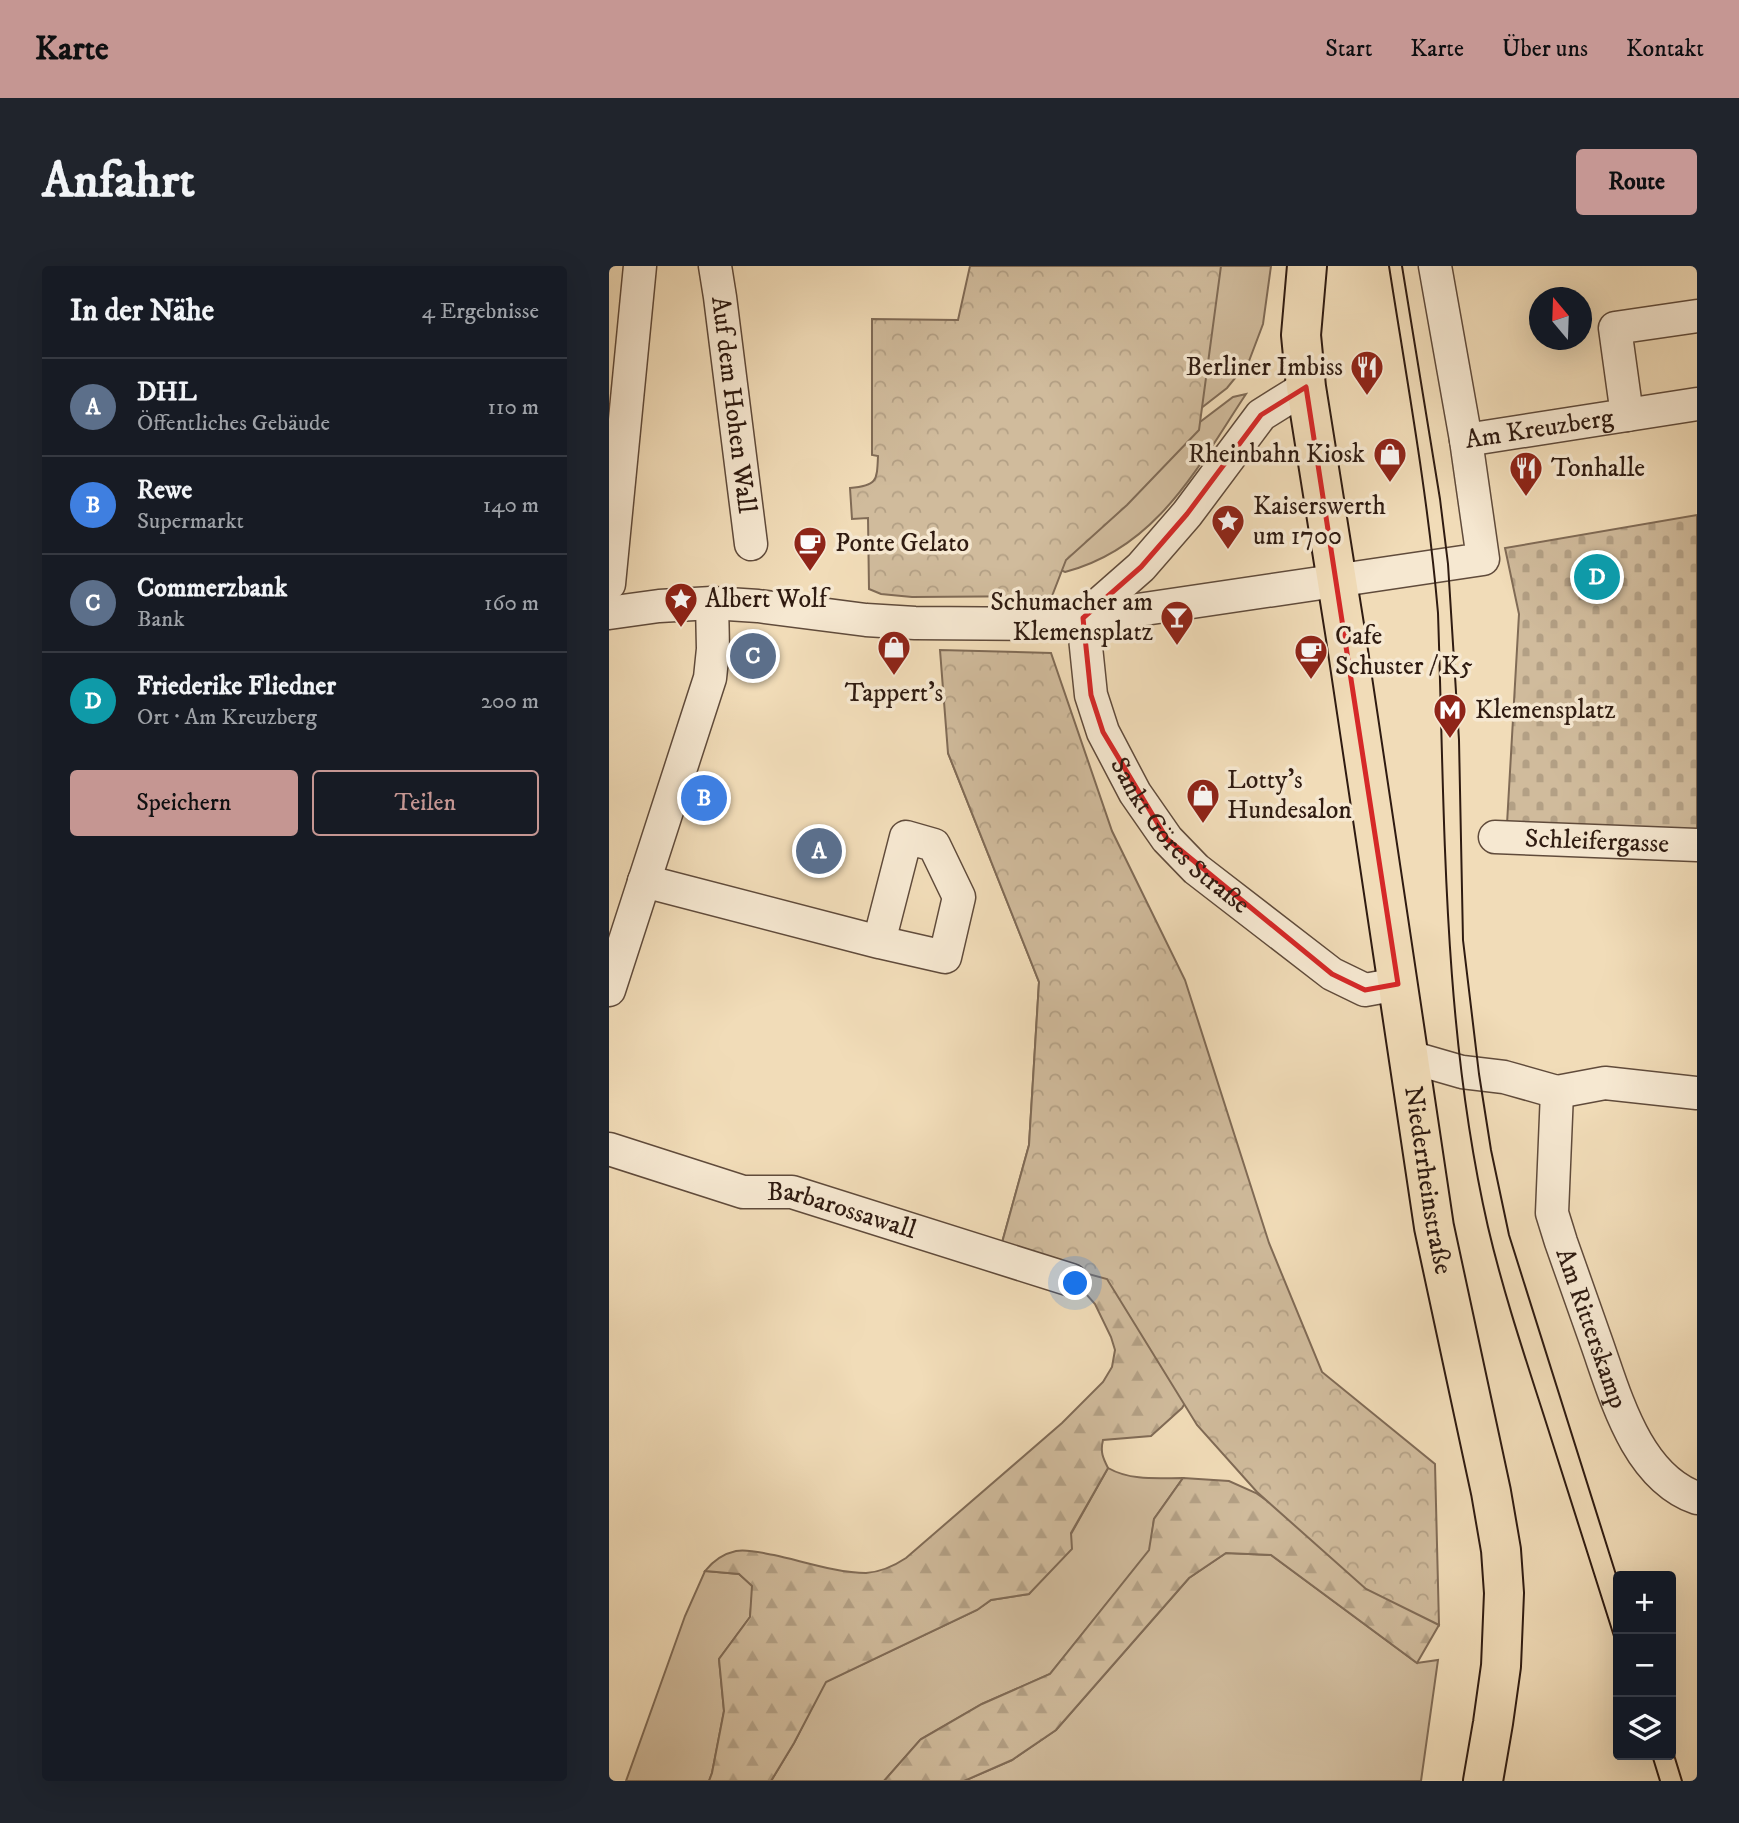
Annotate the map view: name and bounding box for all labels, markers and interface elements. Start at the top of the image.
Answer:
text: Karte [35,29,109,70]
text: Start [1325,34,1372,64]
text: Karte [1410,34,1464,64]
text: Über uns [1502,34,1588,64]
text: Kontakt [1626,34,1704,64]
button: Route [1576,149,1697,215]
text: Anfahrt [42,151,195,213]
north arrow [1529,287,1592,350]
text: In der Nähe [70,293,214,330]
street label: Auf dem Hohen Wall [704,294,764,515]
text: 4 Ergebnisse [422,297,539,326]
restaurant icon: Berliner Imbiss [1348,348,1386,397]
place label: Berliner Imbiss [1186,351,1343,384]
text: DHL [137,376,197,409]
text: A [86,393,100,422]
text: 110 m [488,393,539,422]
street label: Am Kreuzberg [1463,401,1616,456]
text: Öffentliches Gebäude [137,409,330,438]
shop icon: Rheinbahn Kiosk [1371,435,1409,484]
place label: Rheinbahn Kiosk [1188,438,1365,471]
restaurant icon: Tonhalle [1507,449,1545,498]
place label: Tonhalle [1551,452,1645,485]
text: Rewe [137,474,192,507]
place label: Kaiserswerth um 1700 [1253,490,1386,553]
text: B [86,491,100,520]
text: 140 m [483,491,539,520]
place icon: Kaiserswerth um 1700 [1209,502,1247,551]
text: Supermarkt [137,507,244,536]
cafe icon: Ponte Gelato [791,524,829,573]
place label: Ponte Gelato [835,527,969,560]
pin: D [1574,551,1620,603]
text: Commerzbank [137,572,287,605]
place icon: Albert Wolf [662,580,700,629]
place label: Albert Wolf [705,583,831,616]
place label: Schumacher am Klemensplatz [990,586,1153,649]
text: C [85,589,101,618]
text: 160 m [484,589,539,618]
bar icon: Schumacher am Klemensplatz [1158,598,1196,647]
text: Bank [137,605,185,634]
place label: Cafe Schuster / K5 [1335,620,1473,683]
shop icon: Tappert's [875,628,913,677]
pin: C [730,630,776,682]
cafe icon: Cafe Schuster / K5 [1292,632,1330,681]
text: Friederike Fliedner [137,670,336,703]
place label: Tappert's [845,677,943,710]
text: D [84,687,102,716]
text: 200 m [481,687,539,716]
metro station icon: Klemensplatz [1431,691,1469,740]
place label: Klemensplatz [1475,694,1616,727]
text: Ort · Am Kreuzberg [137,703,317,732]
street label: Sankt Göres Straße [1103,752,1257,921]
place label: Lotty's Hundesalon [1227,764,1352,827]
button: Speichern [70,770,298,836]
button: Teilen [312,770,539,836]
pin: B [681,772,727,824]
shop icon: Lotty's Hundesalon [1184,776,1222,825]
street label: Schleifergasse [1524,822,1670,860]
pin: A [796,825,842,877]
street label: Niederrheinstraße [1397,1084,1460,1277]
street label: Barbarossawall [767,1176,921,1247]
street label: Am Ritterskamp [1548,1244,1635,1413]
your location [1058,1266,1092,1300]
map controls [1613,1571,1676,1760]
button: + [1613,1571,1676,1634]
button: − [1613,1634,1676,1697]
button: layers [1613,1697,1676,1760]

